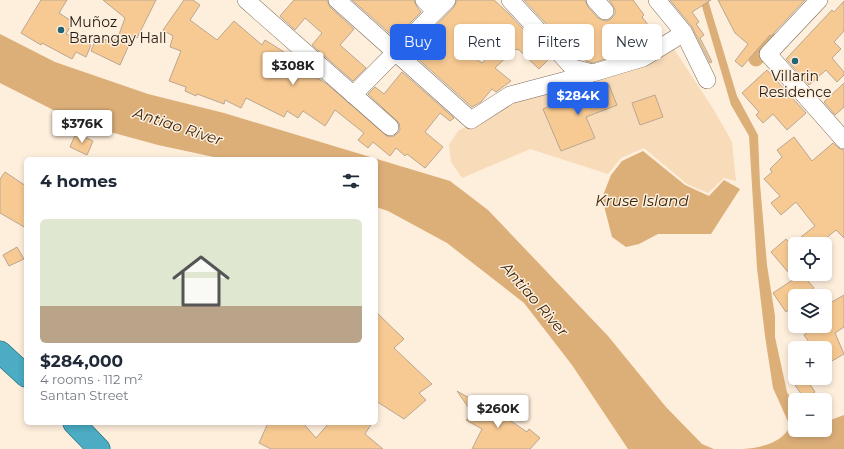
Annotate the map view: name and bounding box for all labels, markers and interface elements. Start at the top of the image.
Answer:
place label: Muñoz Barangay Hall [69,13,167,47]
chip: Buy [390,24,446,60]
chip: Rent [454,24,515,60]
chip: Filters [523,24,594,60]
chip: New [602,24,662,60]
marker: Muñoz Barangay Hall [56,25,66,35]
pin: $308K [265,52,321,86]
marker: Villarin Residence [790,56,800,66]
text: $308K [272,57,314,73]
place label: Villarin Residence [759,67,831,101]
pin: $284K [550,82,606,116]
text: $284K [556,87,600,103]
water label: Antiao River [130,102,226,150]
pin: $376K [54,110,110,144]
text: $376K [61,115,103,131]
icon: filters [340,170,362,192]
text: 4 homes [40,171,117,191]
water label: Kruse Island [595,191,689,210]
map controls [788,237,832,437]
button: locate [788,237,832,281]
icon: home [165,245,237,317]
water label: Antiao River [497,257,573,341]
button: layers [788,289,832,333]
button: + [788,341,832,385]
text: $284,000 [40,351,123,371]
text: 4 rooms · 112 m² [40,371,143,387]
text: Santan Street [40,387,129,403]
button: − [788,393,832,437]
pin: $260K [470,395,526,429]
text: $260K [477,400,519,416]

